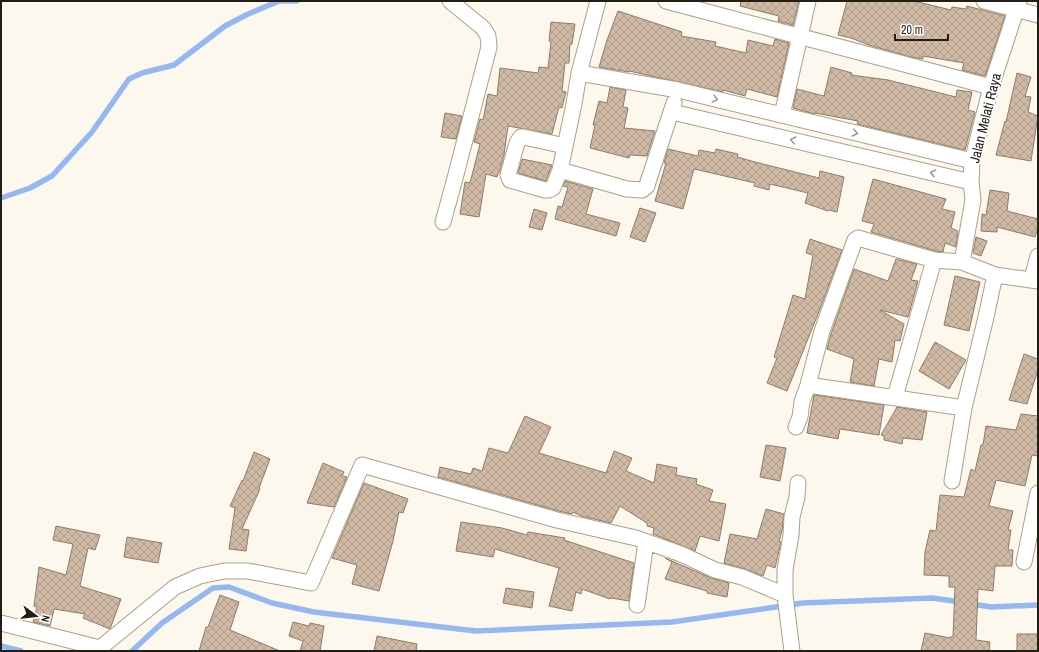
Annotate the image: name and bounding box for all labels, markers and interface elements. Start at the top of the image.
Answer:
scale bar [895,16,948,42]
text: 20 m [901,22,923,38]
street label: Jalan Melati Raya [965,71,1005,165]
one-way arrow [712,95,719,103]
one-way arrow [852,128,859,137]
one-way arrow [790,137,796,145]
one-way arrow [930,169,937,178]
north arrow [16,596,56,636]
text: N [38,614,53,624]

